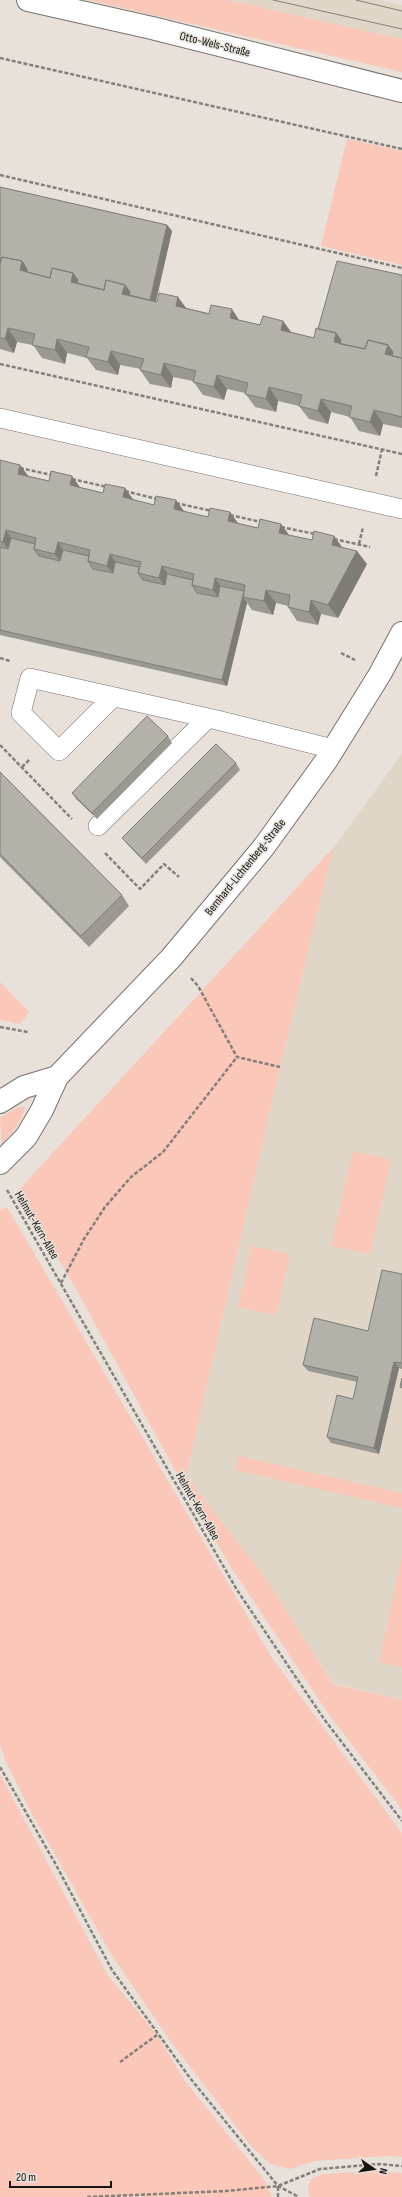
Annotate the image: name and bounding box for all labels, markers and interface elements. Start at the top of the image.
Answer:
street label: Otto-Wels-Straße [178,28,252,61]
street label: Bernhard-Lichtenberg-Straße [202,816,289,919]
street label: Helmut-Kern-Allee [11,1189,62,1262]
street label: Helmut-Kern-Allee [172,1470,223,1543]
north arrow [354,2149,394,2189]
scale bar [10,2163,111,2189]
text: N [376,2167,390,2176]
text: 20 m [16,2170,36,2185]

